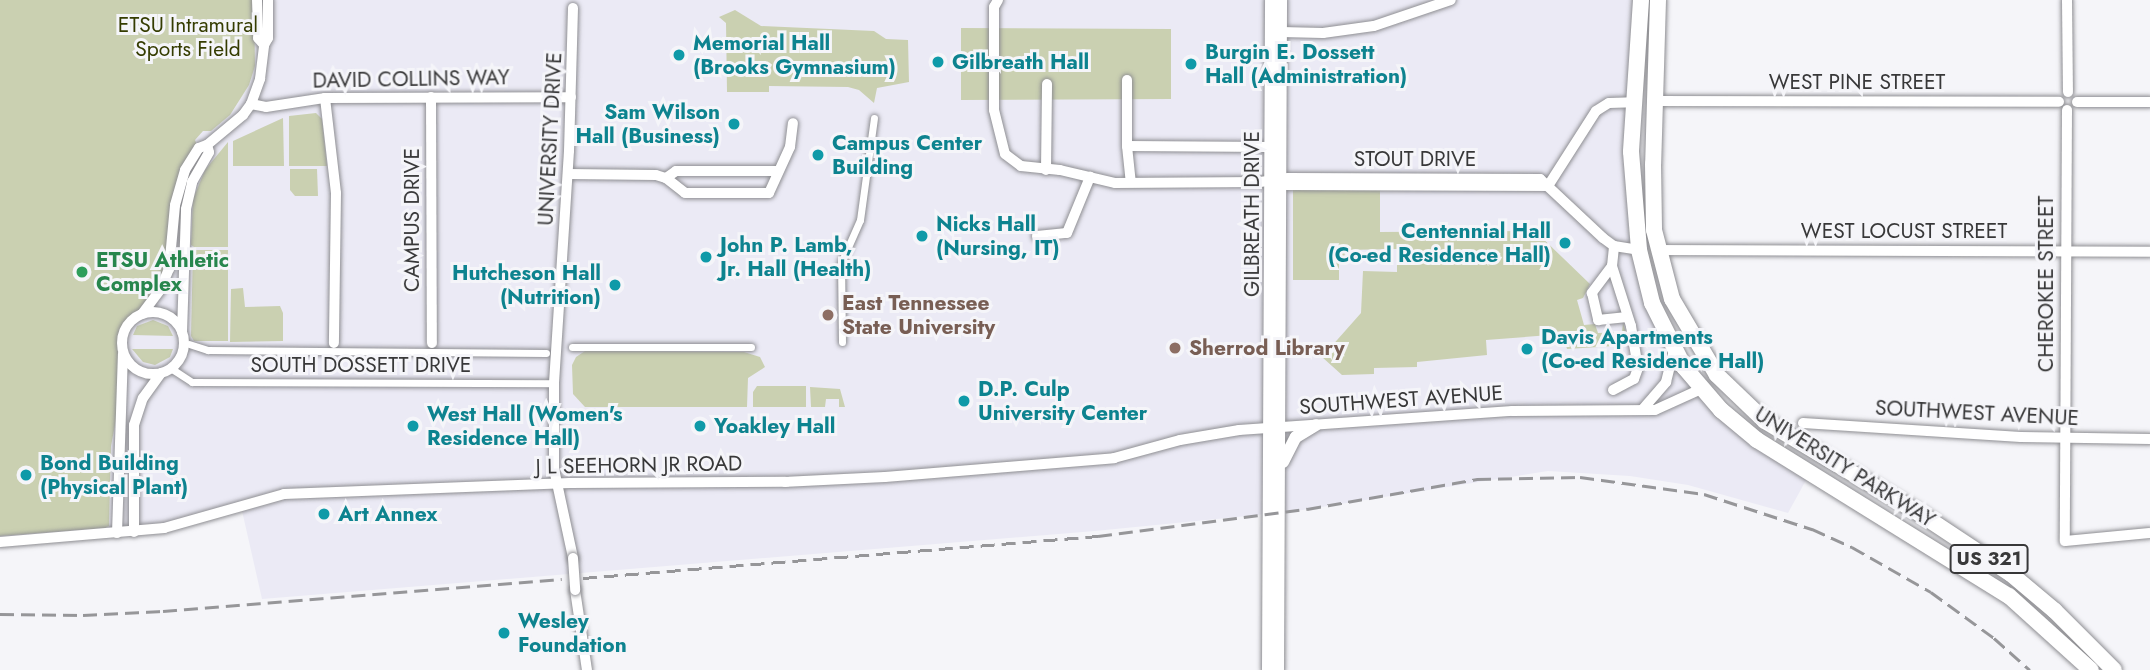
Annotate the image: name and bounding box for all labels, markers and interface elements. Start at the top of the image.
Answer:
park label: ETSU Intramural Sports Field [118,12,258,62]
place label: Memorial Hall (Brooks Gymnasium) [693,30,896,80]
place label: Burgin E. Dossett Hall (Administration) [1205,39,1407,89]
marker: Memorial Hall (Brooks Gymnasium) [671,47,687,63]
place label: Gilbreath Hall [952,49,1089,75]
street label: UNIVERSITY DRIVE [533,52,567,226]
marker: Gilbreath Hall [930,54,946,70]
marker: Burgin E. Dossett Hall (Administration) [1183,56,1199,72]
street label: DAVID COLLINS WAY [312,65,510,93]
street label: WEST PINE STREET [1769,69,1945,95]
place label: Sam Wilson Hall (Business) [576,99,720,149]
marker: Sam Wilson Hall (Business) [726,116,742,132]
place label: Campus Center Building [832,130,982,180]
street label: GILBREATH DRIVE [1239,131,1265,297]
street label: STOUT DRIVE [1354,146,1476,172]
marker: Campus Center Building [810,147,826,163]
street label: CAMPUS DRIVE [399,148,425,292]
street label: CHEROKEE STREET [2033,196,2059,372]
place label: Nicks Hall (Nursing, IT) [936,211,1060,261]
place label: Centennial Hall (Co-ed Residence Hall) [1328,218,1551,268]
street label: WEST LOCUST STREET [1801,218,2007,244]
marker: Nicks Hall (Nursing, IT) [914,228,930,244]
place label: John P. Lamb, Jr. Hall (Health) [720,232,871,282]
marker: Centennial Hall (Co-ed Residence Hall) [1557,235,1573,251]
place label: ETSU Athletic Complex [96,247,229,297]
marker: John P. Lamb, Jr. Hall (Health) [698,249,714,265]
place label: Hutcheson Hall (Nutrition) [452,260,601,310]
marker: ETSU Athletic Complex [74,264,90,280]
marker: Hutcheson Hall (Nutrition) [607,277,623,293]
place label: East Tennessee State University [842,290,995,340]
marker: East Tennessee State University [820,307,836,323]
place label: Davis Apartments (Co-ed Residence Hall) [1541,324,1764,374]
place label: Sherrod Library [1189,335,1345,361]
marker: Sherrod Library [1167,340,1183,356]
marker: Davis Apartments (Co-ed Residence Hall) [1519,341,1535,357]
street label: SOUTH DOSSETT DRIVE [251,352,471,378]
place label: D.P. Culp University Center [978,376,1147,426]
street label: SOUTHWEST AVENUE [1298,380,1504,420]
marker: D.P. Culp University Center [956,393,972,409]
street label: SOUTHWEST AVENUE [1874,395,2080,431]
place label: West Hall (Women's Residence Hall) [427,401,623,451]
street label: UNIVERSITY PARKWAY [1750,401,1940,533]
place label: Yoakley Hall [714,413,835,439]
marker: West Hall (Women's Residence Hall) [405,418,421,434]
marker: Yoakley Hall [692,418,708,434]
place label: Bond Building (Physical Plant) [40,450,188,500]
street label: J L SEEHORN JR ROAD [535,451,743,479]
marker: Bond Building (Physical Plant) [18,467,34,483]
place label: Art Annex [338,501,438,527]
marker: Art Annex [316,506,332,522]
road number: US 321 [1949,544,2029,574]
place label: Wesley Foundation [518,608,627,658]
marker: Wesley Foundation [496,625,512,641]

